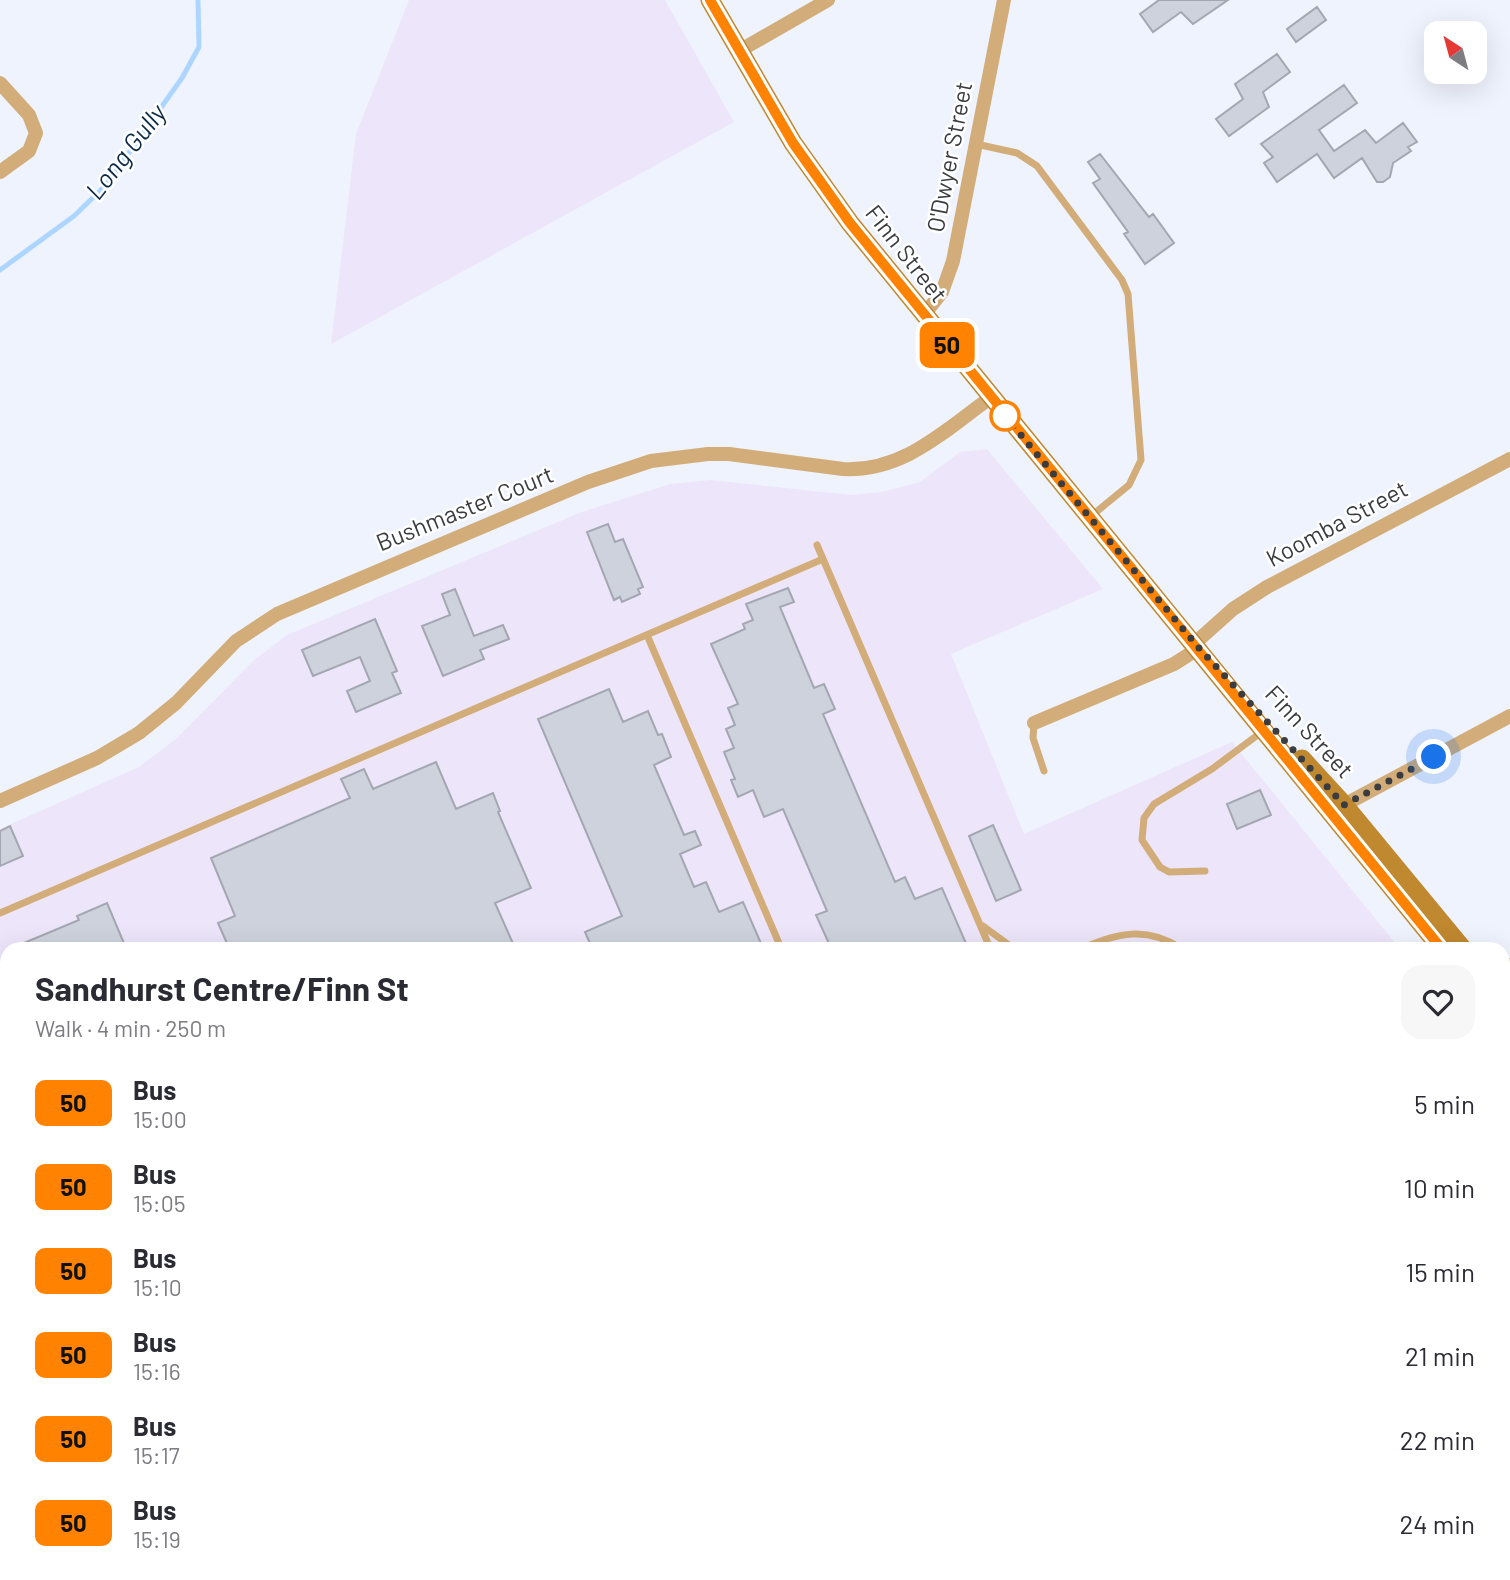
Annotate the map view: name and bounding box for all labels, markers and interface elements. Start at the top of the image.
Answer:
north arrow [1424,21,1488,84]
map controls [1424,21,1487,84]
street label: O'Dwyer Street [920,79,977,234]
water label: Long Gully [78,96,172,205]
street label: Finn Street [860,198,954,308]
line badge: 50 [916,322,978,368]
text: 50 [934,330,960,359]
unlabelled marker [990,401,1020,431]
street label: Bushmaster Court [372,459,557,556]
street label: Koomba Street [1261,473,1412,572]
street label: Finn Street [1260,679,1360,783]
your location [1416,739,1451,774]
button: heart [1401,965,1475,1039]
text: Sandhurst Centre/Finn St [35,968,409,1008]
text: Walk · 4 min · 250 m [35,1014,226,1042]
text: Bus [133,1074,176,1105]
text: 50 [60,1088,87,1117]
text: 5 min [1414,1088,1475,1119]
text: 15:00 [133,1105,187,1133]
text: Bus [133,1158,176,1189]
text: 50 [60,1172,87,1201]
text: 10 min [1404,1172,1475,1203]
text: 15:05 [133,1189,186,1217]
text: Bus [133,1242,176,1273]
text: 50 [60,1256,87,1285]
text: 15 min [1405,1256,1475,1287]
text: 15:10 [133,1273,182,1301]
text: Bus [133,1326,176,1357]
text: 50 [60,1340,87,1369]
text: 21 min [1405,1340,1475,1371]
text: 15:16 [133,1357,181,1385]
text: Bus [133,1410,176,1441]
text: 50 [60,1424,87,1453]
text: 22 min [1400,1424,1475,1455]
text: 15:17 [133,1441,180,1469]
text: Bus [133,1494,176,1525]
text: 50 [60,1508,87,1537]
text: 24 min [1399,1508,1475,1539]
text: 15:19 [133,1525,181,1553]

